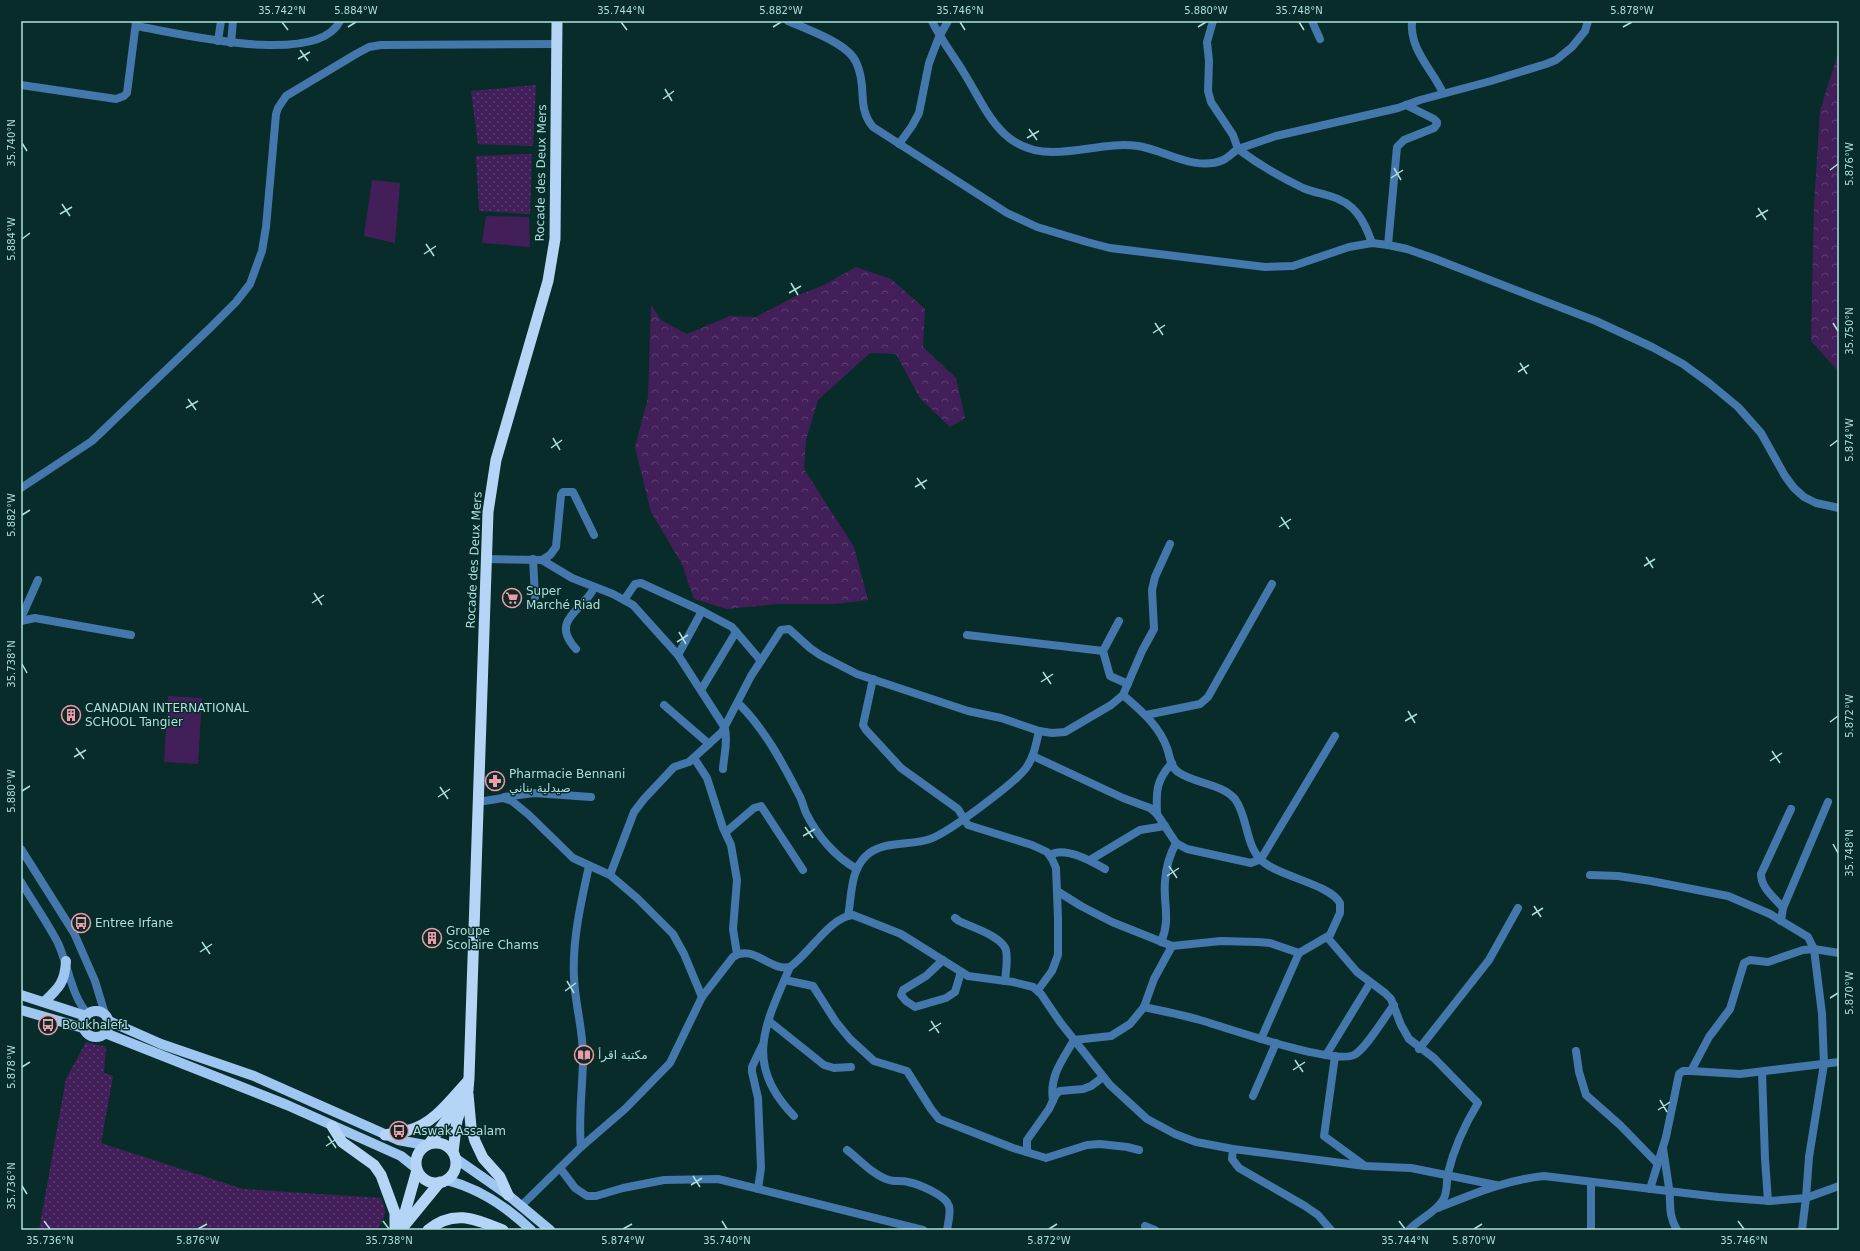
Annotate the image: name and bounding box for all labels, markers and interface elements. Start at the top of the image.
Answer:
text: 35.742°N [258,5,306,16]
text: 5.884°W [334,5,378,16]
text: 35.744°N [597,5,645,16]
text: 5.882°W [759,5,803,16]
text: 35.746°N [936,5,984,16]
text: 5.880°W [1184,5,1228,16]
text: 35.748°N [1275,5,1323,16]
text: 5.878°W [1610,5,1654,16]
street label: Rocade des Deux Mers [533,104,549,242]
text: 35.740°N [6,119,17,167]
text: 5.876°W [1844,142,1855,186]
text: 5.884°W [6,217,17,261]
text: 35.750°N [1844,307,1855,355]
text: 5.874°W [1844,418,1855,462]
street label: Rocade des Deux Mers [463,491,485,629]
text: 5.882°W [6,493,17,537]
place label: Super Marché Riad [526,584,600,612]
supermarket icon: Super Marché Riad [501,587,523,609]
text: 35.738°N [6,640,17,688]
text: 5.872°W [1844,694,1855,738]
place label: CANADIAN INTERNATIONAL SCHOOL Tangier [85,701,249,729]
building icon: CANADIAN INTERNATIONAL SCHOOL Tangier [60,704,82,726]
place label: Pharmacie Bennani صيدلية بناني [509,767,625,795]
text: 5.880°W [6,769,17,813]
pharmacy icon: Pharmacie Bennani صيدلية بناني [484,770,506,792]
text: 35.748°N [1844,829,1855,877]
bus stop icon: Entree Irfane [70,912,92,934]
place label: Entree Irfane [95,916,173,930]
place label: Groupe Scolaire Chams [446,924,539,952]
building icon: Groupe Scolaire Chams [421,927,443,949]
text: 5.870°W [1844,971,1855,1015]
bus stop icon: Boukhalef1 [37,1014,59,1036]
place label: Boukhalef1 [62,1018,130,1032]
library icon: مكتبة اقرأ [573,1044,595,1066]
text: 5.878°W [6,1045,17,1089]
place label: مكتبة اقرأ [598,1047,648,1063]
bus stop icon: Aswak Assalam [388,1120,410,1142]
place label: Aswak Assalam [413,1124,506,1138]
text: 35.736°N [6,1162,17,1210]
text: 35.736°N [26,1235,74,1246]
text: 5.876°W [176,1235,220,1246]
text: 35.738°N [365,1235,413,1246]
text: 5.874°W [601,1235,645,1246]
text: 35.740°N [703,1235,751,1246]
text: 5.872°W [1027,1235,1071,1246]
text: 35.744°N [1381,1235,1429,1246]
text: 5.870°W [1452,1235,1496,1246]
text: 35.746°N [1720,1235,1768,1246]

